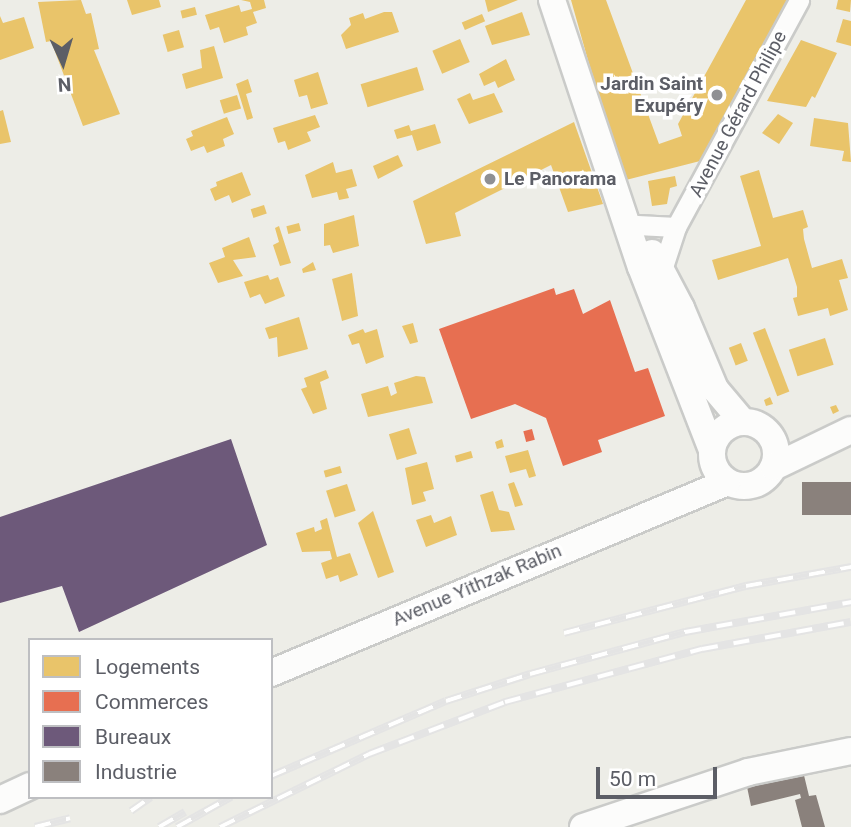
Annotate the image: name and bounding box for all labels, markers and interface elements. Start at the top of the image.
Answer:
street label: Avenue Gérard Philipe [685,27,791,201]
north arrow [28,28,98,98]
text: N [57,73,72,96]
place label: Jardin Saint Exupéry [600,73,703,117]
marker: Jardin Saint Exupéry [709,87,725,103]
place label: Le Panorama [504,168,616,190]
marker: Le Panorama [482,171,498,187]
street label: Avenue Yithzak Rabin [389,539,565,631]
legend [28,638,273,799]
text: Logements [95,655,200,679]
text: Commerces [95,690,209,714]
text: Bureaux [95,725,171,749]
scale bar [599,754,720,798]
text: Industrie [95,760,177,784]
text: 50 m [609,767,656,791]

